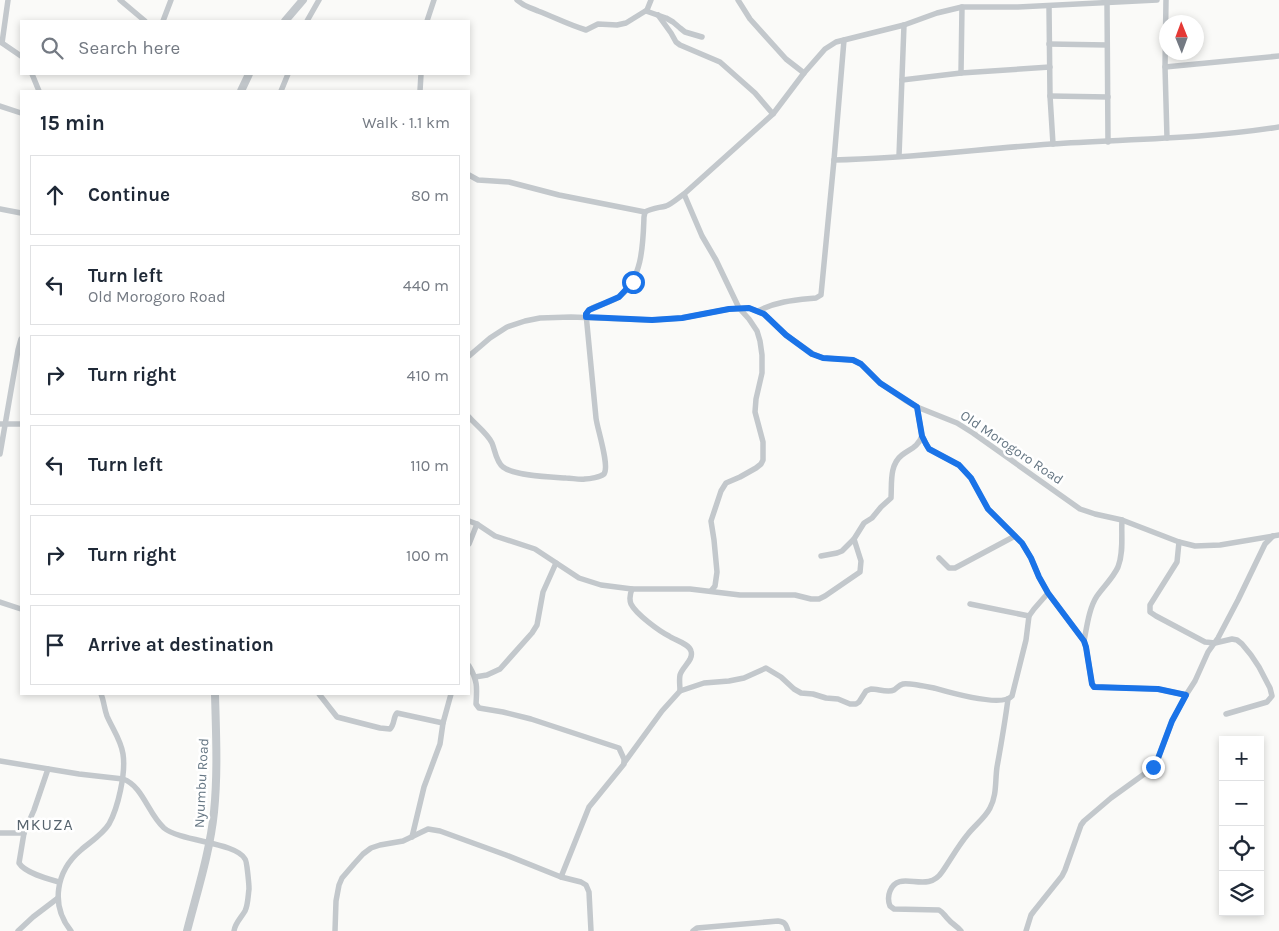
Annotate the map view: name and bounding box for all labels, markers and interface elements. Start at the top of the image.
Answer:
north arrow [1159,15,1204,60]
search box [20,20,470,75]
icon: search [38,34,66,62]
text: Search here [78,37,180,59]
text: 15 min [40,111,105,135]
text: Walk · 1.1 km [362,113,450,132]
icon: ahead [41,181,69,209]
text: Continue [88,184,170,206]
text: 80 m [411,186,449,205]
text: Turn left [88,265,163,287]
icon: left [41,271,69,299]
route start [622,271,645,294]
text: 440 m [403,276,449,295]
text: Old Morogoro Road [88,287,226,306]
icon: right [41,361,69,389]
text: Turn right [88,364,177,386]
text: 410 m [407,366,449,385]
street label: Old Morogoro Road [957,407,1066,488]
icon: left [41,451,69,479]
text: Turn left [88,454,163,476]
text: 110 m [410,456,449,475]
icon: right [41,541,69,569]
text: Turn right [88,544,177,566]
text: 100 m [406,546,449,565]
icon: arrive [41,631,69,659]
text: Arrive at destination [88,634,274,656]
map controls [1219,736,1264,916]
button: + [1219,736,1264,781]
street label: Nyumbu Road [191,738,212,828]
route end [1142,756,1165,779]
button: − [1219,781,1264,826]
district label: MKUZA [16,815,74,834]
button: locate [1219,826,1264,871]
button: layers [1219,871,1264,916]

